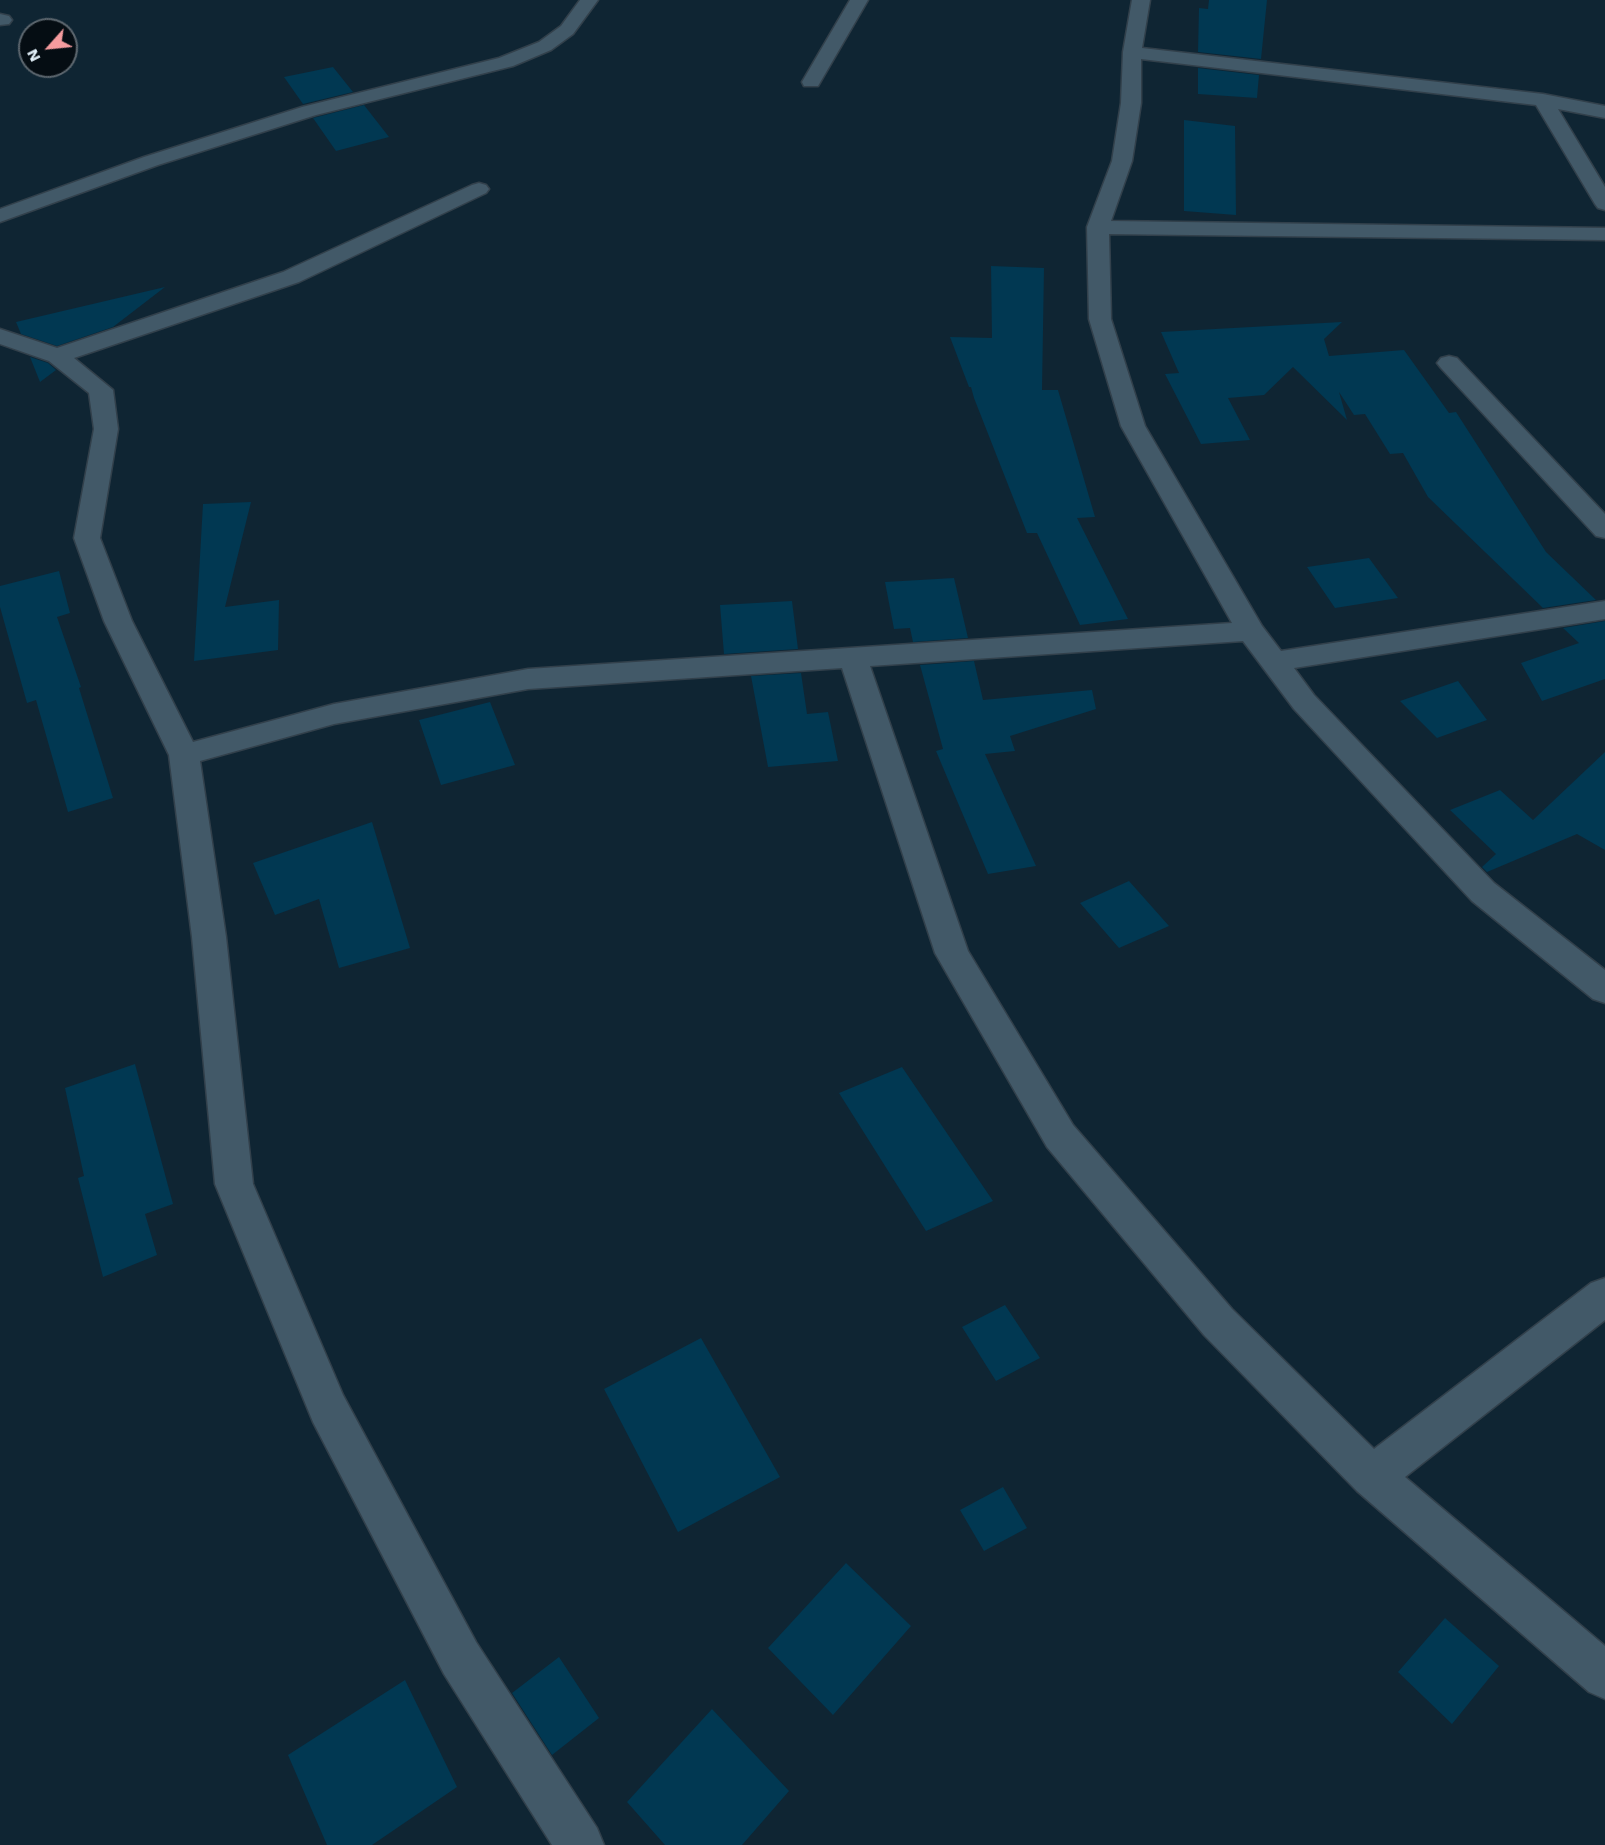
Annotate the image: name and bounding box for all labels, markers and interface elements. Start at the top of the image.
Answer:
north arrow [18,18,78,78]
text: N [22,46,44,65]

